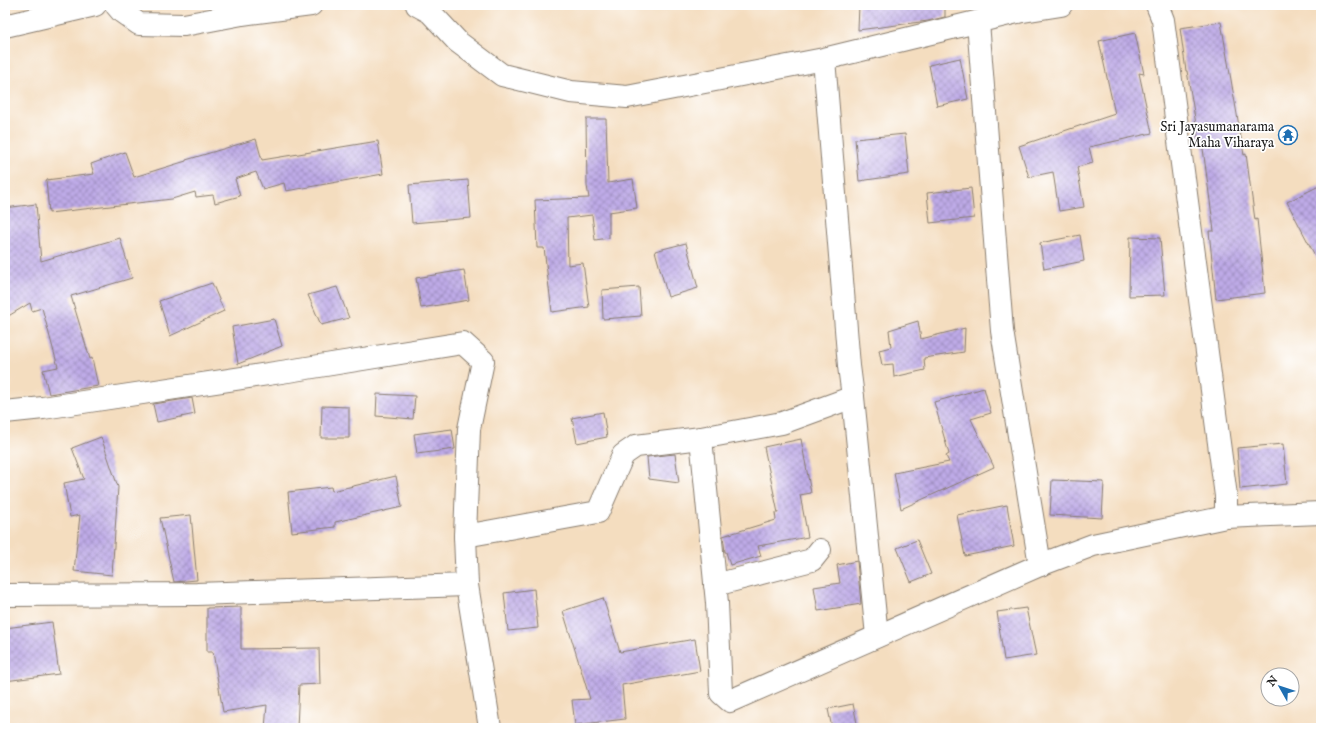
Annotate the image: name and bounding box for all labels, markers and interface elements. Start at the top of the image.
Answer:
place label: Sri Jayasumanarama Maha Viharaya [1160,118,1275,152]
temple icon: Sri Jayasumanarama Maha Viharaya [1277,124,1299,146]
north arrow [1260,667,1300,707]
text: N [1264,673,1282,690]

